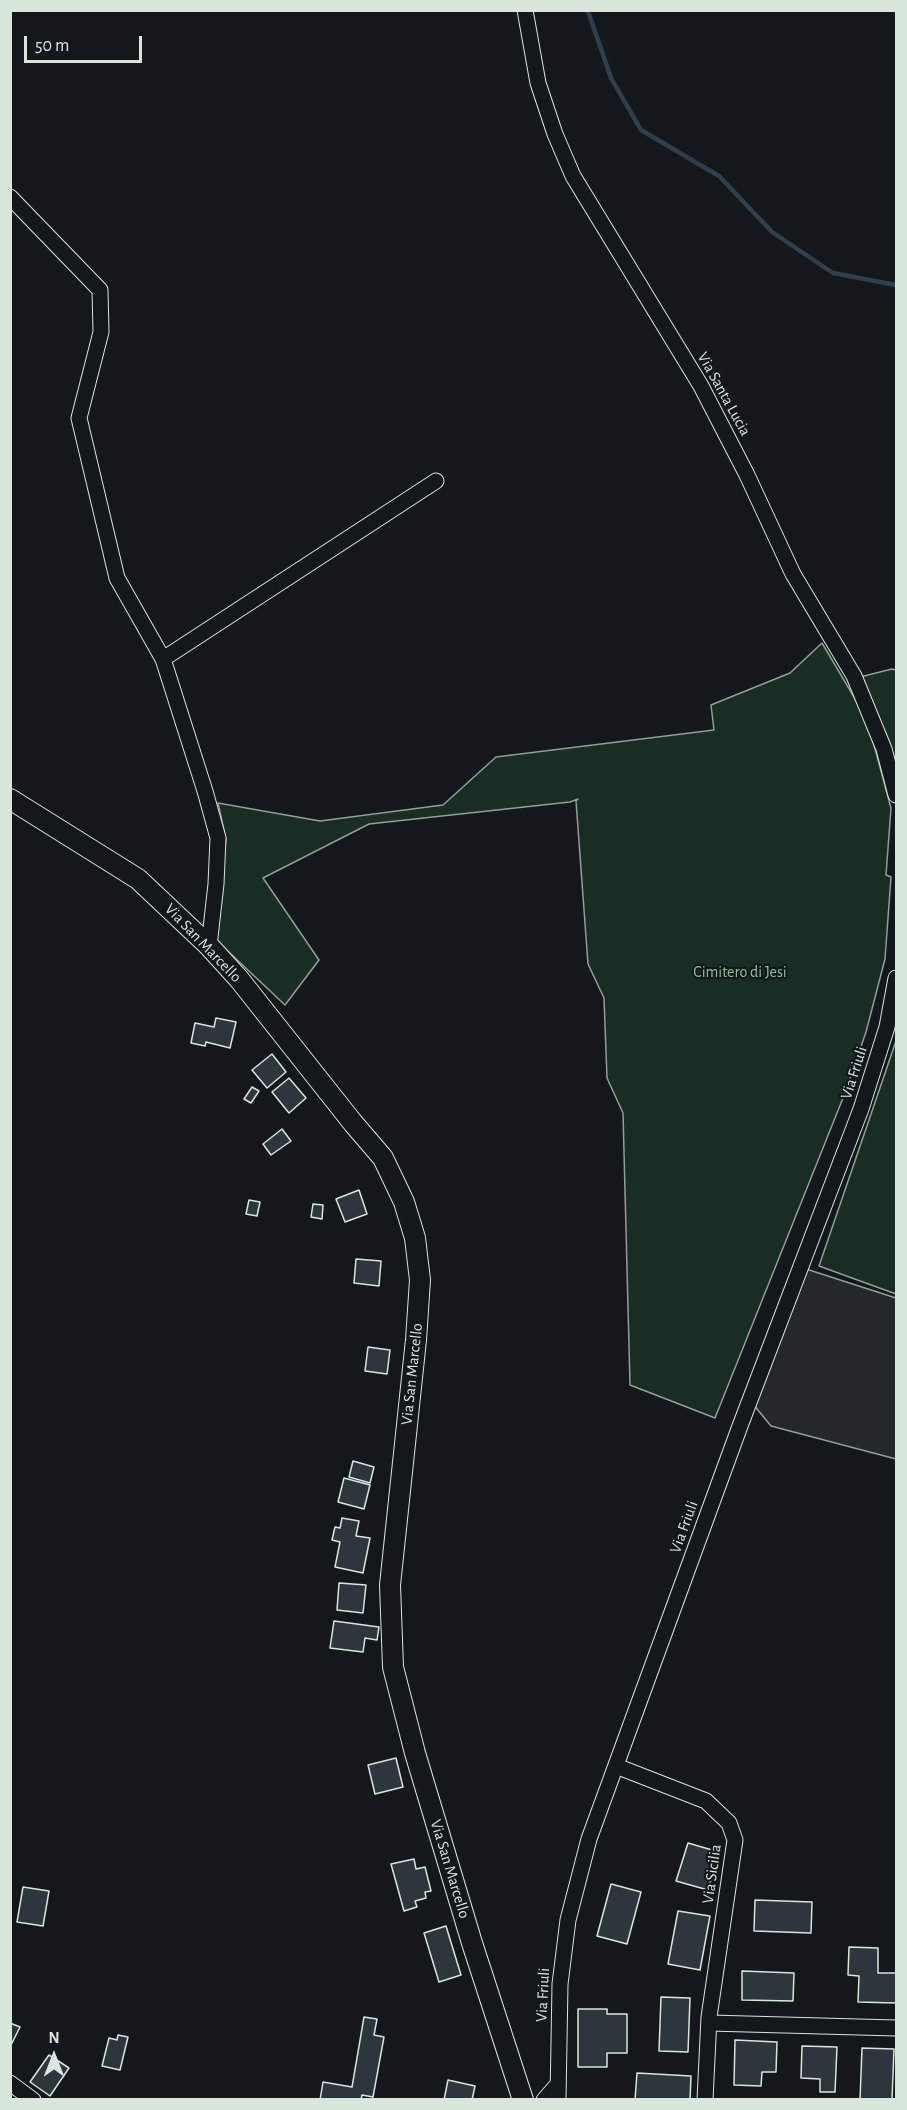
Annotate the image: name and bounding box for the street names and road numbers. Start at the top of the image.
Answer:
street label: Via Santa Lucia [693,349,755,439]
street label: Via San Marcello [161,899,245,987]
street label: Via Friuli [836,1044,872,1102]
street label: Via San Marcello [397,1322,427,1426]
street label: Via Friuli [666,1498,702,1556]
street label: Via San Marcello [426,1817,474,1921]
street label: Via Sicilia [698,1843,726,1905]
street label: Via Friuli [532,1967,554,2023]

